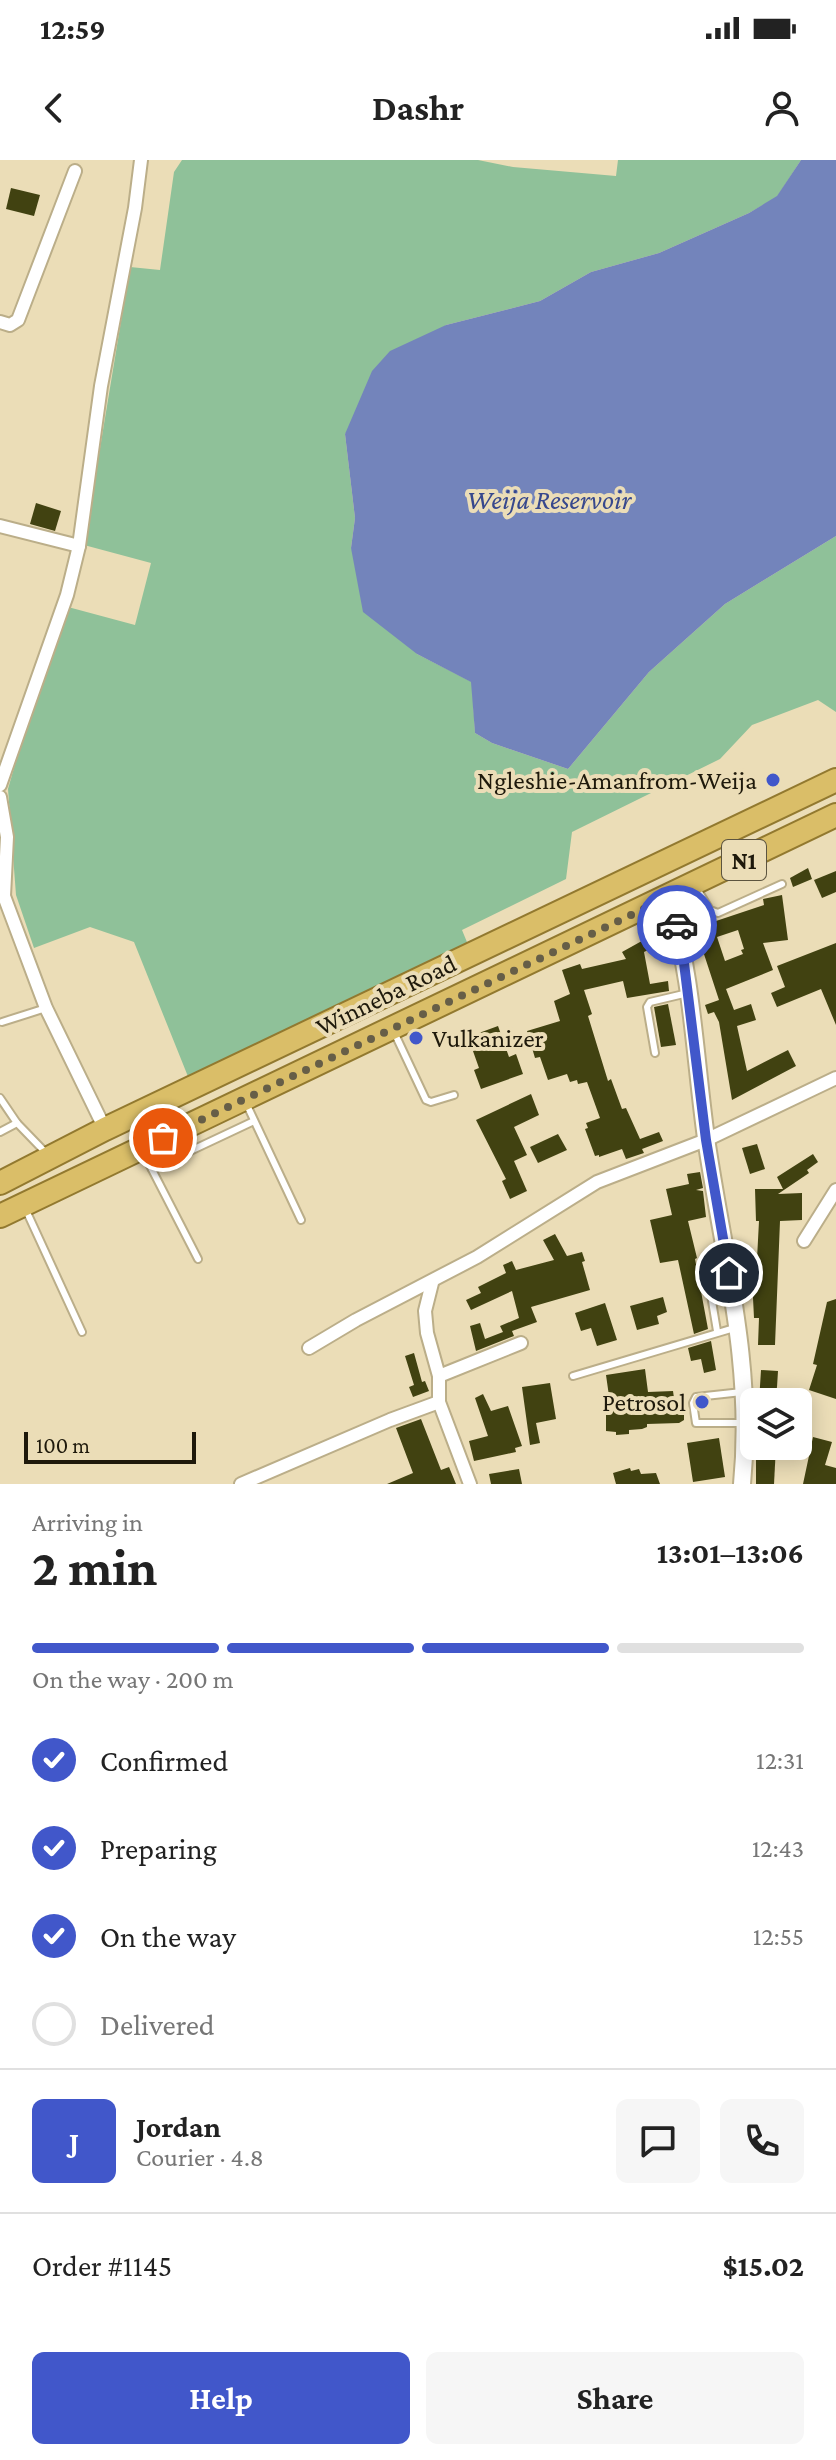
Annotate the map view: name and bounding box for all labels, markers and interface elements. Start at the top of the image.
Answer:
text: 12:59 [40,12,106,45]
icon: back [32,86,76,130]
icon: person [760,86,804,130]
text: Dashr [372,88,464,128]
water label: Weija Reservoir [467,484,632,516]
place label: Ngleshie-Amanfrom-Weija [477,766,757,795]
marker: Ngleshie-Amanfrom-Weija [764,771,782,789]
road number: N1 [722,840,766,880]
courier [637,885,717,965]
icon: car [655,903,699,947]
street label: Winneba Road [311,948,461,1041]
place label: Vulkanizer [432,1024,544,1053]
marker: Vulkanizer [407,1029,425,1047]
pin [129,1104,197,1172]
icon: bag [141,1116,185,1160]
pin [695,1239,763,1307]
icon: home [707,1251,751,1295]
place label: Petrosol [602,1388,686,1417]
map controls [740,1388,812,1460]
button: layers [740,1388,812,1460]
marker: Petrosol [693,1393,711,1411]
scale bar [24,1428,196,1464]
text: 100 m [36,1433,90,1458]
text: Arriving in [32,1508,143,1537]
text: 13:01–13:06 [657,1536,804,1569]
text: 2 min [32,1538,157,1596]
text: On the way · 200 m [32,1665,234,1694]
icon: check [32,1738,76,1782]
text: Confirmed [100,1744,228,1777]
text: 12:31 [756,1746,804,1775]
icon: check [32,1826,76,1870]
text: Preparing [100,1832,217,1865]
text: 12:43 [752,1834,804,1863]
icon: check [32,1914,76,1958]
text: On the way [100,1920,236,1953]
text: 12:55 [753,1922,804,1951]
text: Delivered [100,2008,215,2041]
button: chat [616,2099,700,2183]
button: phone [720,2099,804,2183]
text: Jordan [136,2110,221,2143]
text: J [69,2125,79,2158]
text: Courier · 4.8 [136,2143,264,2172]
text: Order #1145 [32,2249,172,2282]
text: $15.02 [722,2249,804,2282]
button: Help [32,2352,410,2444]
button: Share [426,2352,804,2444]

